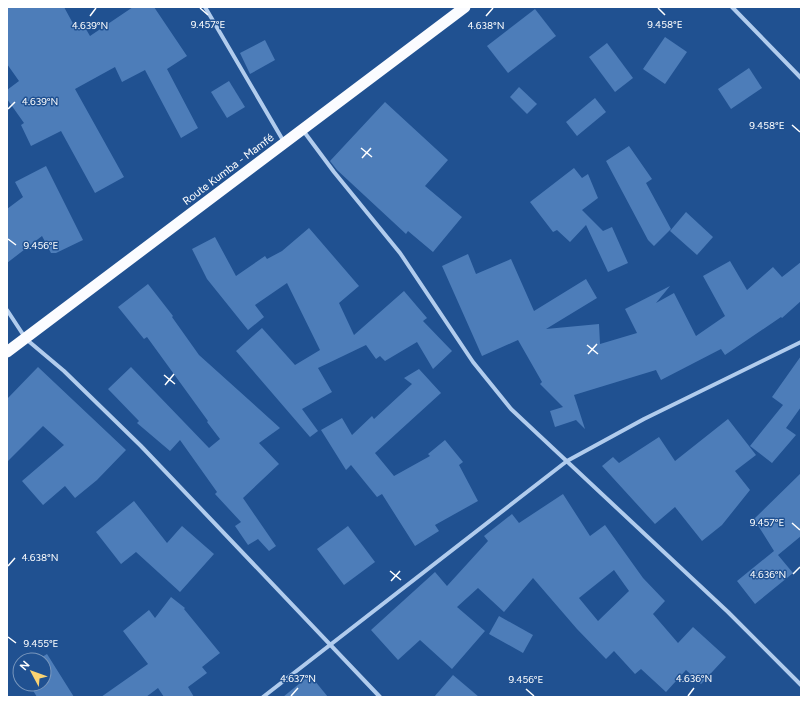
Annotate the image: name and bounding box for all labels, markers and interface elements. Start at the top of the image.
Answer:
text: 9.457°E [191,18,225,31]
text: 9.458°E [647,18,683,31]
text: 4.639°N [72,19,108,32]
text: 4.638°N [468,19,504,32]
text: 4.639°N [22,95,58,108]
text: 9.458°E [749,119,785,132]
street label: Route Kumba - Mamfé [180,131,276,208]
text: 9.456°E [24,239,59,252]
text: 9.457°E [750,516,784,529]
text: 4.638°N [22,551,58,564]
text: 4.636°N [750,568,786,581]
text: 9.455°E [23,637,59,650]
north arrow [12,652,52,692]
text: N [17,658,33,673]
text: 4.637°N [280,672,316,685]
text: 4.636°N [676,672,712,685]
text: 9.456°E [509,673,544,686]

